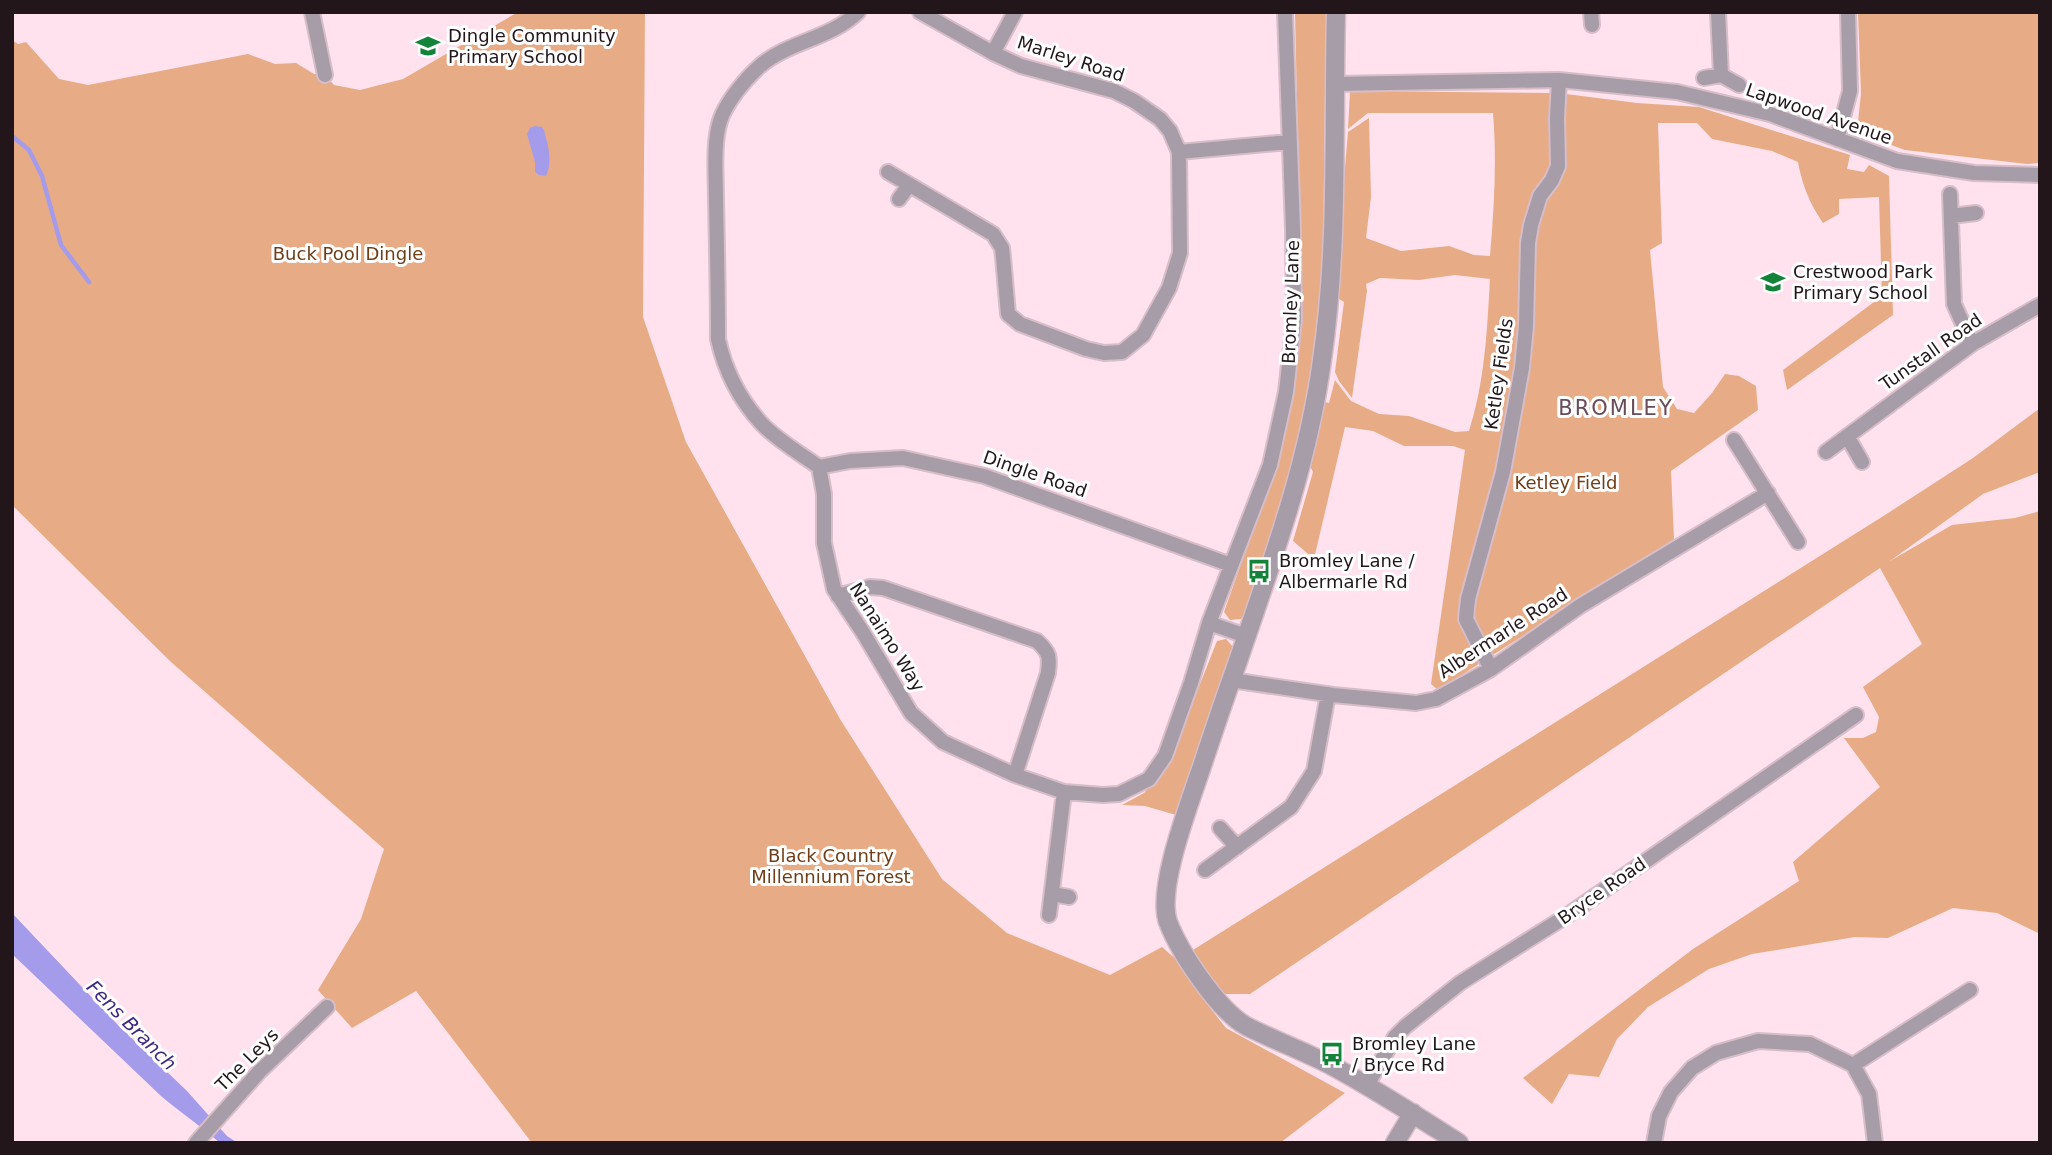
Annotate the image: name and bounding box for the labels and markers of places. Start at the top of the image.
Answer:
place label: Dingle Community Primary School [448,25,616,67]
school or university icon: Dingle Community Primary School [414,32,442,60]
place label: Crestwood Park Primary School [1793,261,1933,303]
school or university icon: Crestwood Park Primary School [1759,268,1787,296]
place label: Bromley Lane / Albermarle Rd [1279,550,1416,592]
bus stop icon: Bromley Lane / Albermarle Rd [1245,557,1273,585]
place label: Bromley Lane / Bryce Rd [1352,1033,1476,1075]
bus stop icon: Bromley Lane / Bryce Rd [1318,1040,1346,1068]

